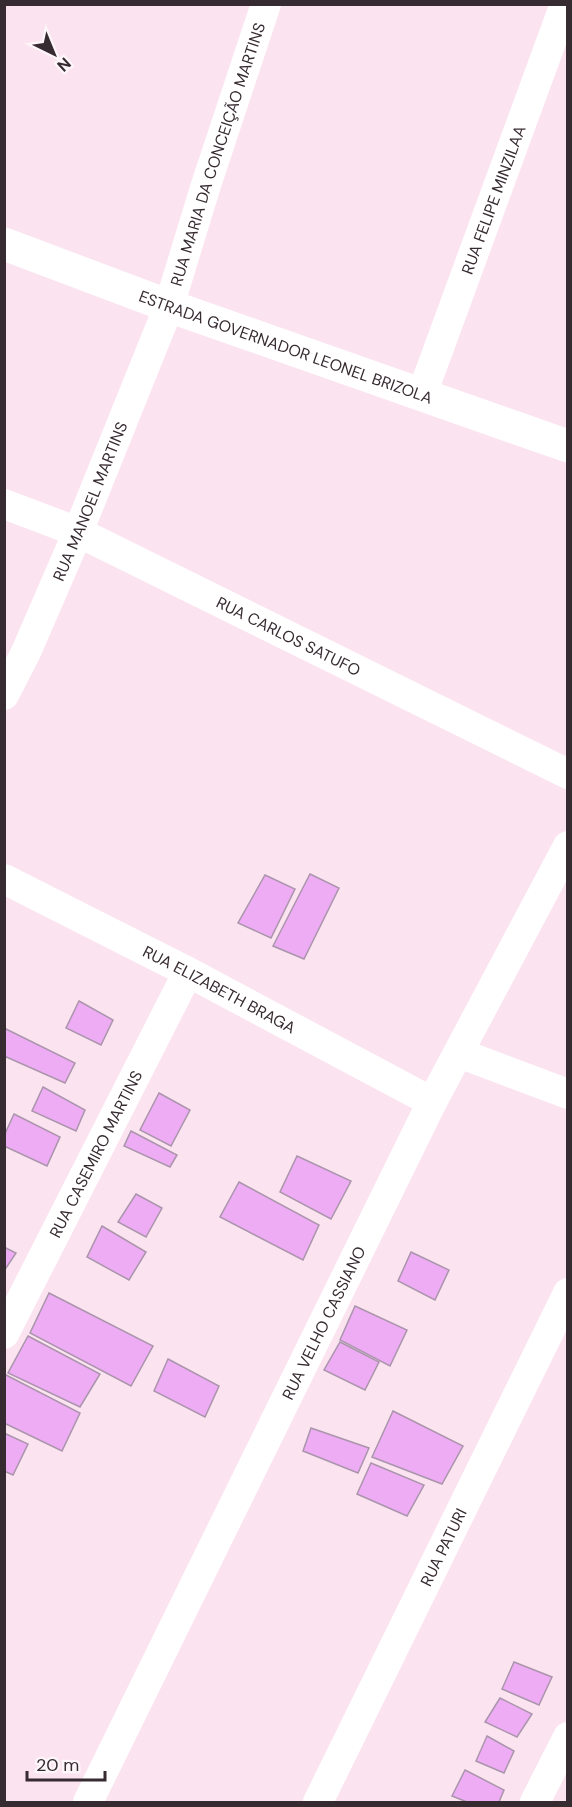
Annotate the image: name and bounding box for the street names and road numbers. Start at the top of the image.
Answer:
street label: RUA MARIA DA CONCEIÇÃO MARTINS [166,20,270,289]
street label: RUA FELIPE MINZILAA [457,122,531,277]
street label: ESTRADA GOVERNADOR LEONEL BRIZOLA [136,286,436,409]
street label: RUA MANOEL MARTINS [48,419,132,584]
street label: RUA CARLOS SATUFO [213,592,364,681]
street label: RUA ELIZABETH BRAGA [139,941,300,1039]
street label: RUA CASEMIRO MARTINS [45,1067,147,1241]
street label: RUA VELHO CASSIANO [277,1243,371,1403]
street label: RUA PATURI [416,1505,472,1590]

